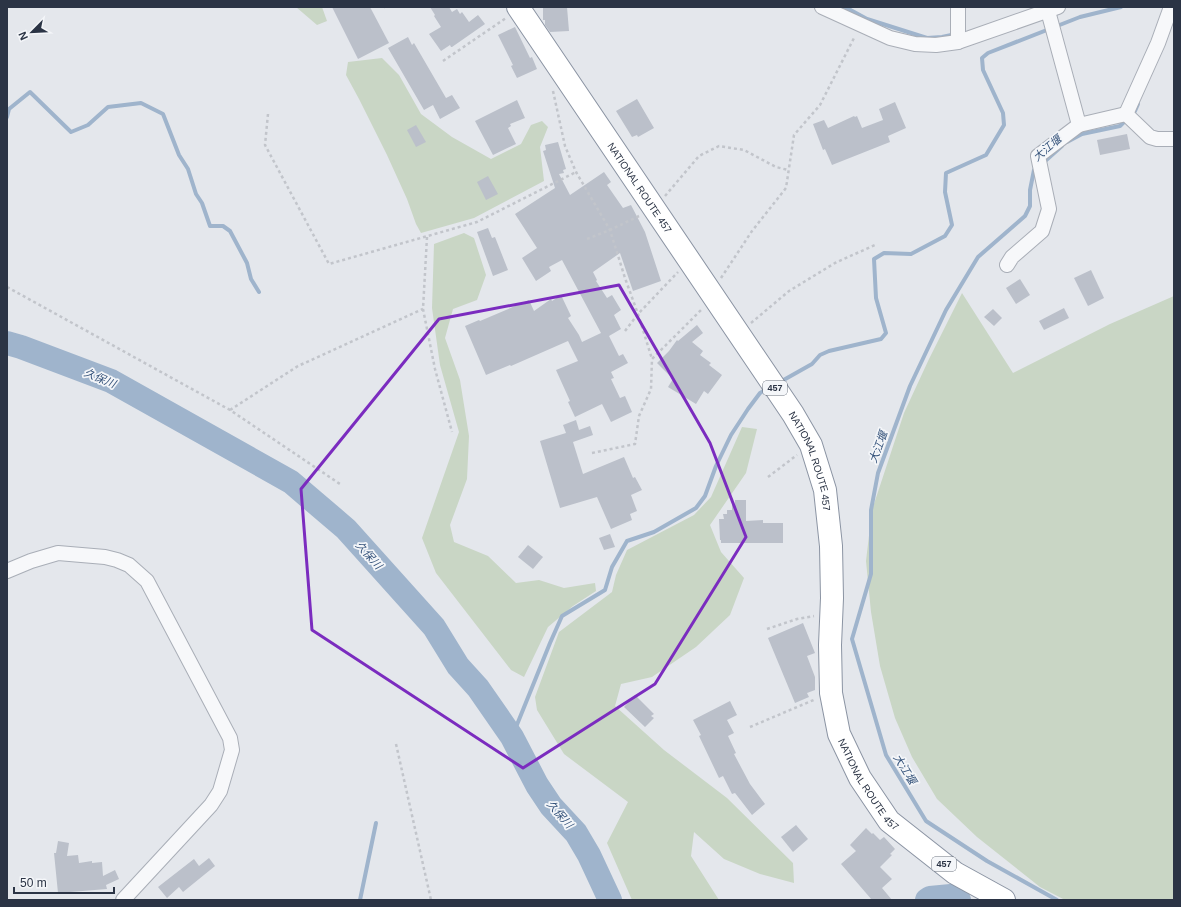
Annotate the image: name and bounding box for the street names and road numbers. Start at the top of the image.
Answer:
street label: NATIONAL ROUTE 457 [606,141,675,235]
road number: 457 [763,381,787,395]
street label: NATIONAL ROUTE 457 [787,409,833,512]
street label: NATIONAL ROUTE 457 [836,737,902,833]
road number: 457 [932,857,956,871]

